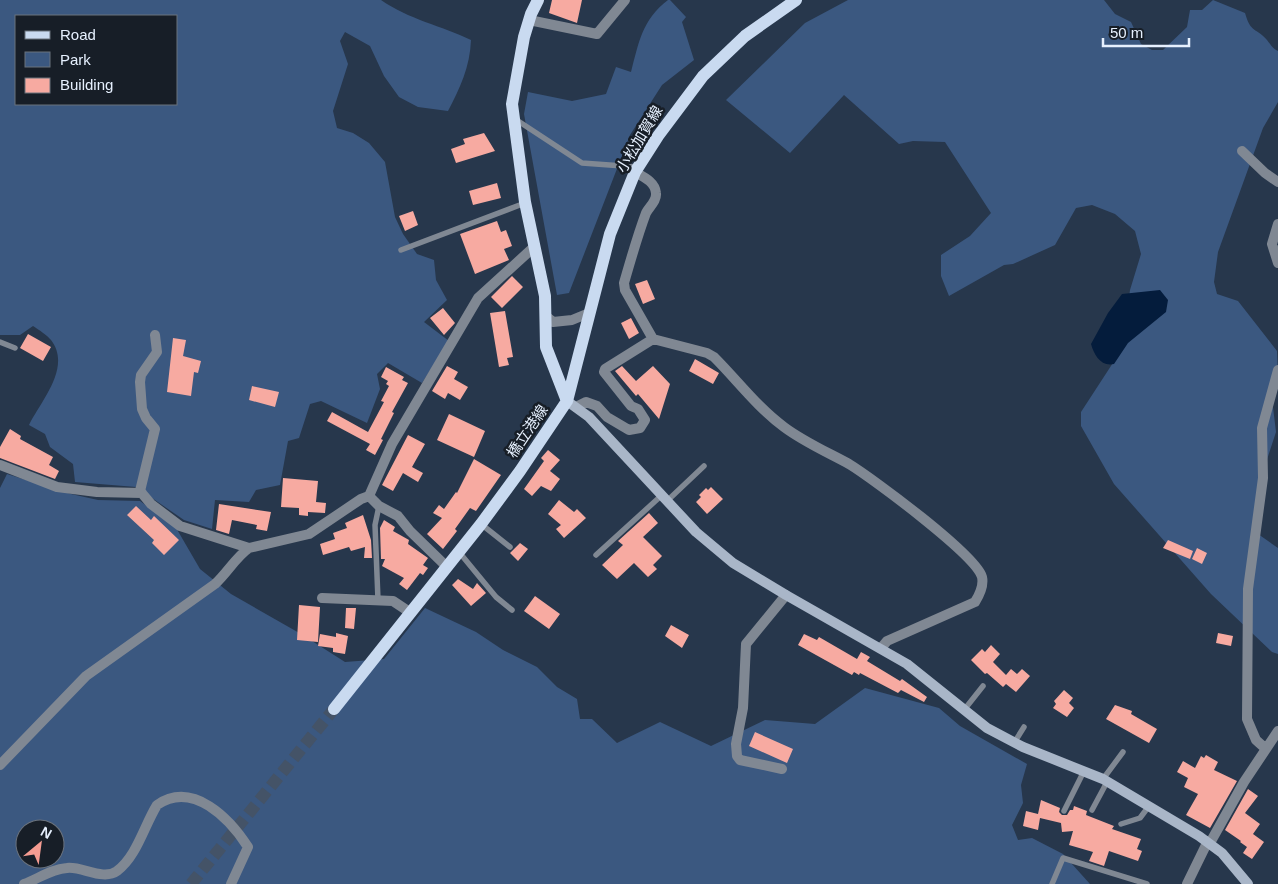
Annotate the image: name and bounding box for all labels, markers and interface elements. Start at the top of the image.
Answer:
legend [15,15,178,105]
scale bar [1103,15,1189,47]
text: 50 m [1110,24,1143,41]
text: Road [60,26,96,43]
text: Park [60,51,91,68]
text: Building [60,76,113,93]
street label: 小松加賀線 [612,102,666,176]
street label: 橋立港線 [503,401,551,461]
north arrow [15,819,65,869]
text: N [38,823,55,842]

